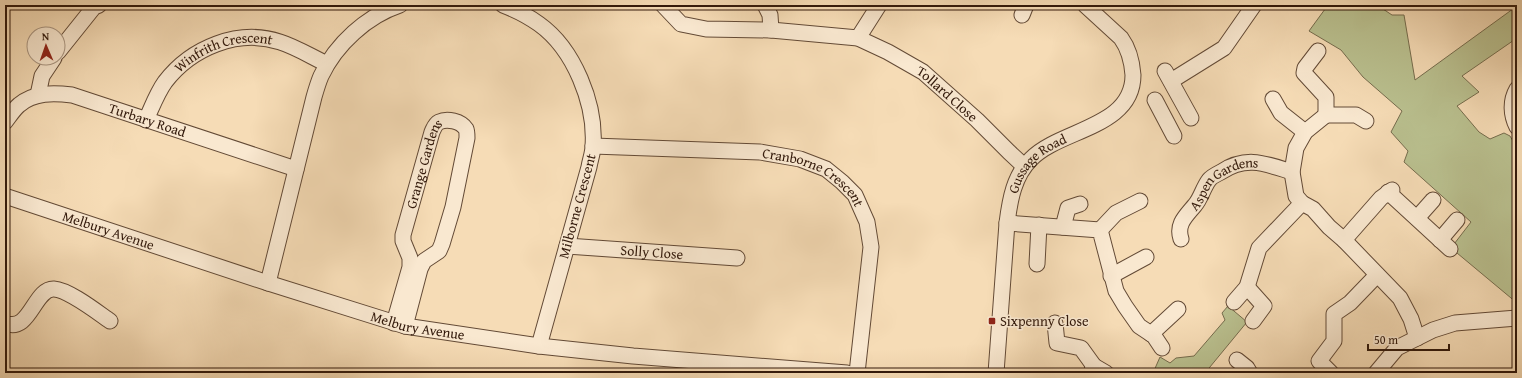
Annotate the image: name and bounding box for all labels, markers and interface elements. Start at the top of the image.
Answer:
north arrow [26,26,66,66]
street label: Winfrith Crescent [170,27,275,77]
text: N [42,28,50,44]
street label: Tollard Close [913,61,983,127]
street label: Turbary Road [106,98,189,142]
street label: Grange Gardens [401,113,446,211]
street label: Gussage Road [1003,128,1070,196]
street label: Cranborne Crescent [761,143,869,210]
street label: Milborne Crescent [553,151,601,261]
street label: Aspen Gardens [1184,152,1259,215]
street label: Melbury Avenue [60,206,157,255]
street label: Solly Close [620,240,684,264]
street label: Melbury Avenue [368,306,467,345]
place label: Sixpenny Close [1000,311,1089,331]
marker: Sixpenny Close [987,316,997,326]
scale bar [1368,326,1449,352]
text: 50 m [1374,331,1398,348]

